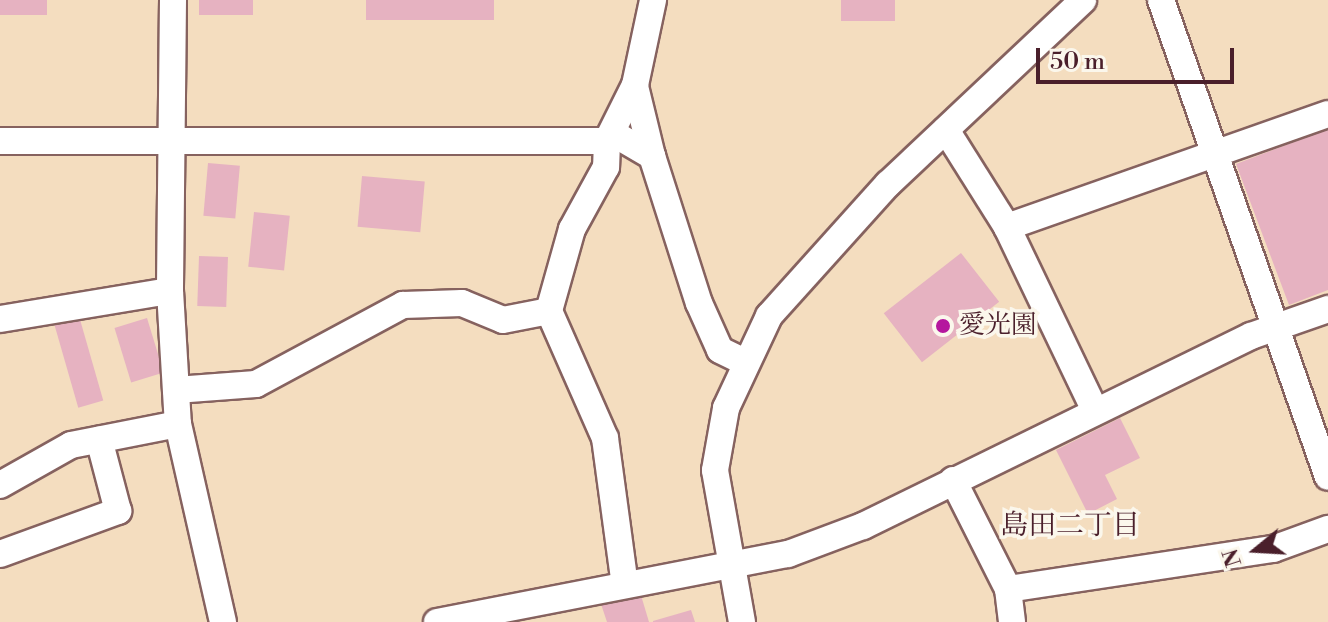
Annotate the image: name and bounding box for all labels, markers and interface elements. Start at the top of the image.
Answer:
scale bar [1040,32,1238,82]
text: 50 m [1050,47,1105,77]
place label: 愛光園 [959,310,1037,342]
marker: 愛光園 [934,317,952,335]
district label: 島田二丁目 [1000,509,1140,543]
north arrow [1216,510,1296,590]
text: N [1217,545,1248,570]

